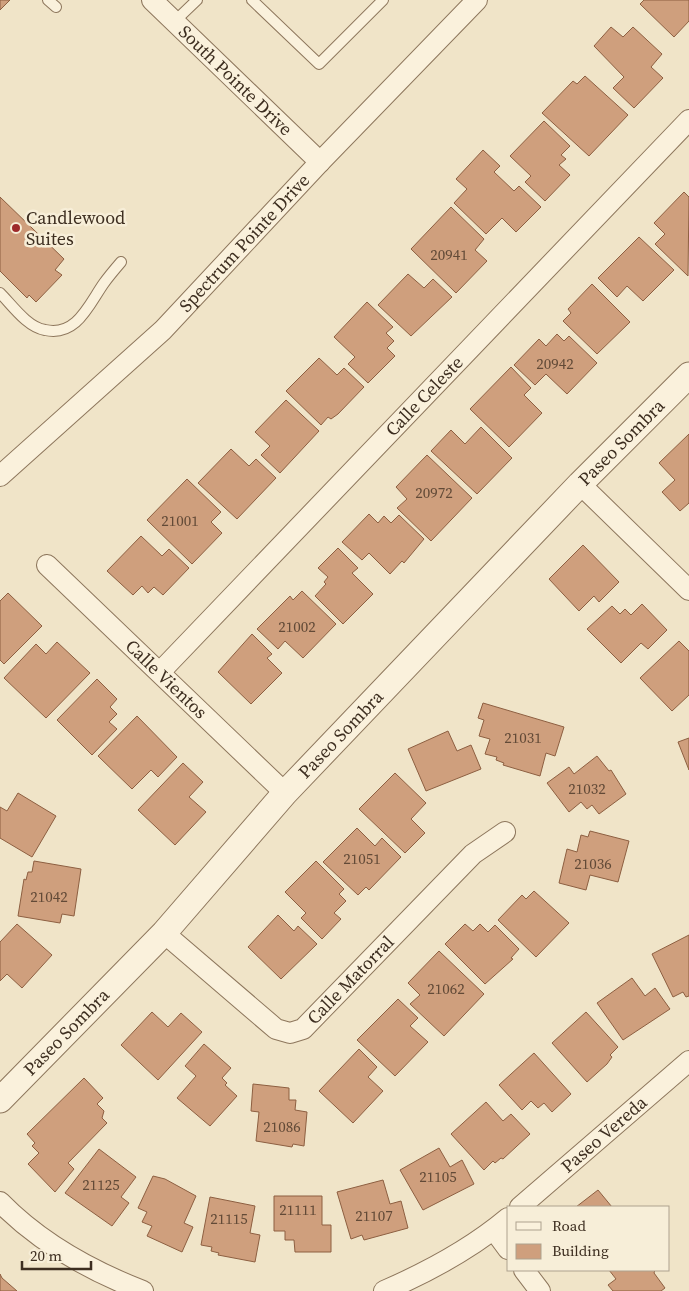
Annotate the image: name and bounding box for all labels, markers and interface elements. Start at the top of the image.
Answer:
street label: South Pointe Drive [173,19,298,141]
street label: Spectrum Pointe Drive [173,168,315,317]
place label: Candlewood Suites [26,205,125,251]
marker: Candlewood Suites [10,222,22,234]
house number: 20941 [430,244,468,265]
street label: Calle Celeste [379,350,468,441]
house number: 20942 [536,353,574,374]
street label: Paseo Sombra [572,393,671,491]
house number: 20972 [415,482,453,503]
house number: 21001 [161,510,199,531]
house number: 21002 [278,616,316,637]
street label: Calle Vientos [120,634,213,724]
street label: Paseo Sombra [292,684,389,784]
house number: 21031 [504,727,542,748]
house number: 21032 [568,778,606,799]
house number: 21051 [343,848,381,869]
house number: 21036 [574,853,612,874]
house number: 21042 [30,886,68,907]
street label: Calle Matorral [301,930,399,1030]
house number: 21062 [427,978,465,999]
street label: Paseo Sombra [18,982,115,1081]
street label: Paseo Vereda [555,1089,653,1178]
house number: 21086 [263,1116,301,1137]
house number: 21105 [419,1166,457,1187]
house number: 21125 [82,1174,120,1195]
house number: 21111 [279,1199,317,1220]
house number: 21107 [355,1205,393,1226]
legend [507,1206,669,1271]
house number: 21115 [210,1208,248,1229]
text: Road [552,1215,586,1236]
scale bar [22,1238,91,1270]
text: Building [552,1240,609,1261]
text: 20 m [30,1245,62,1266]

